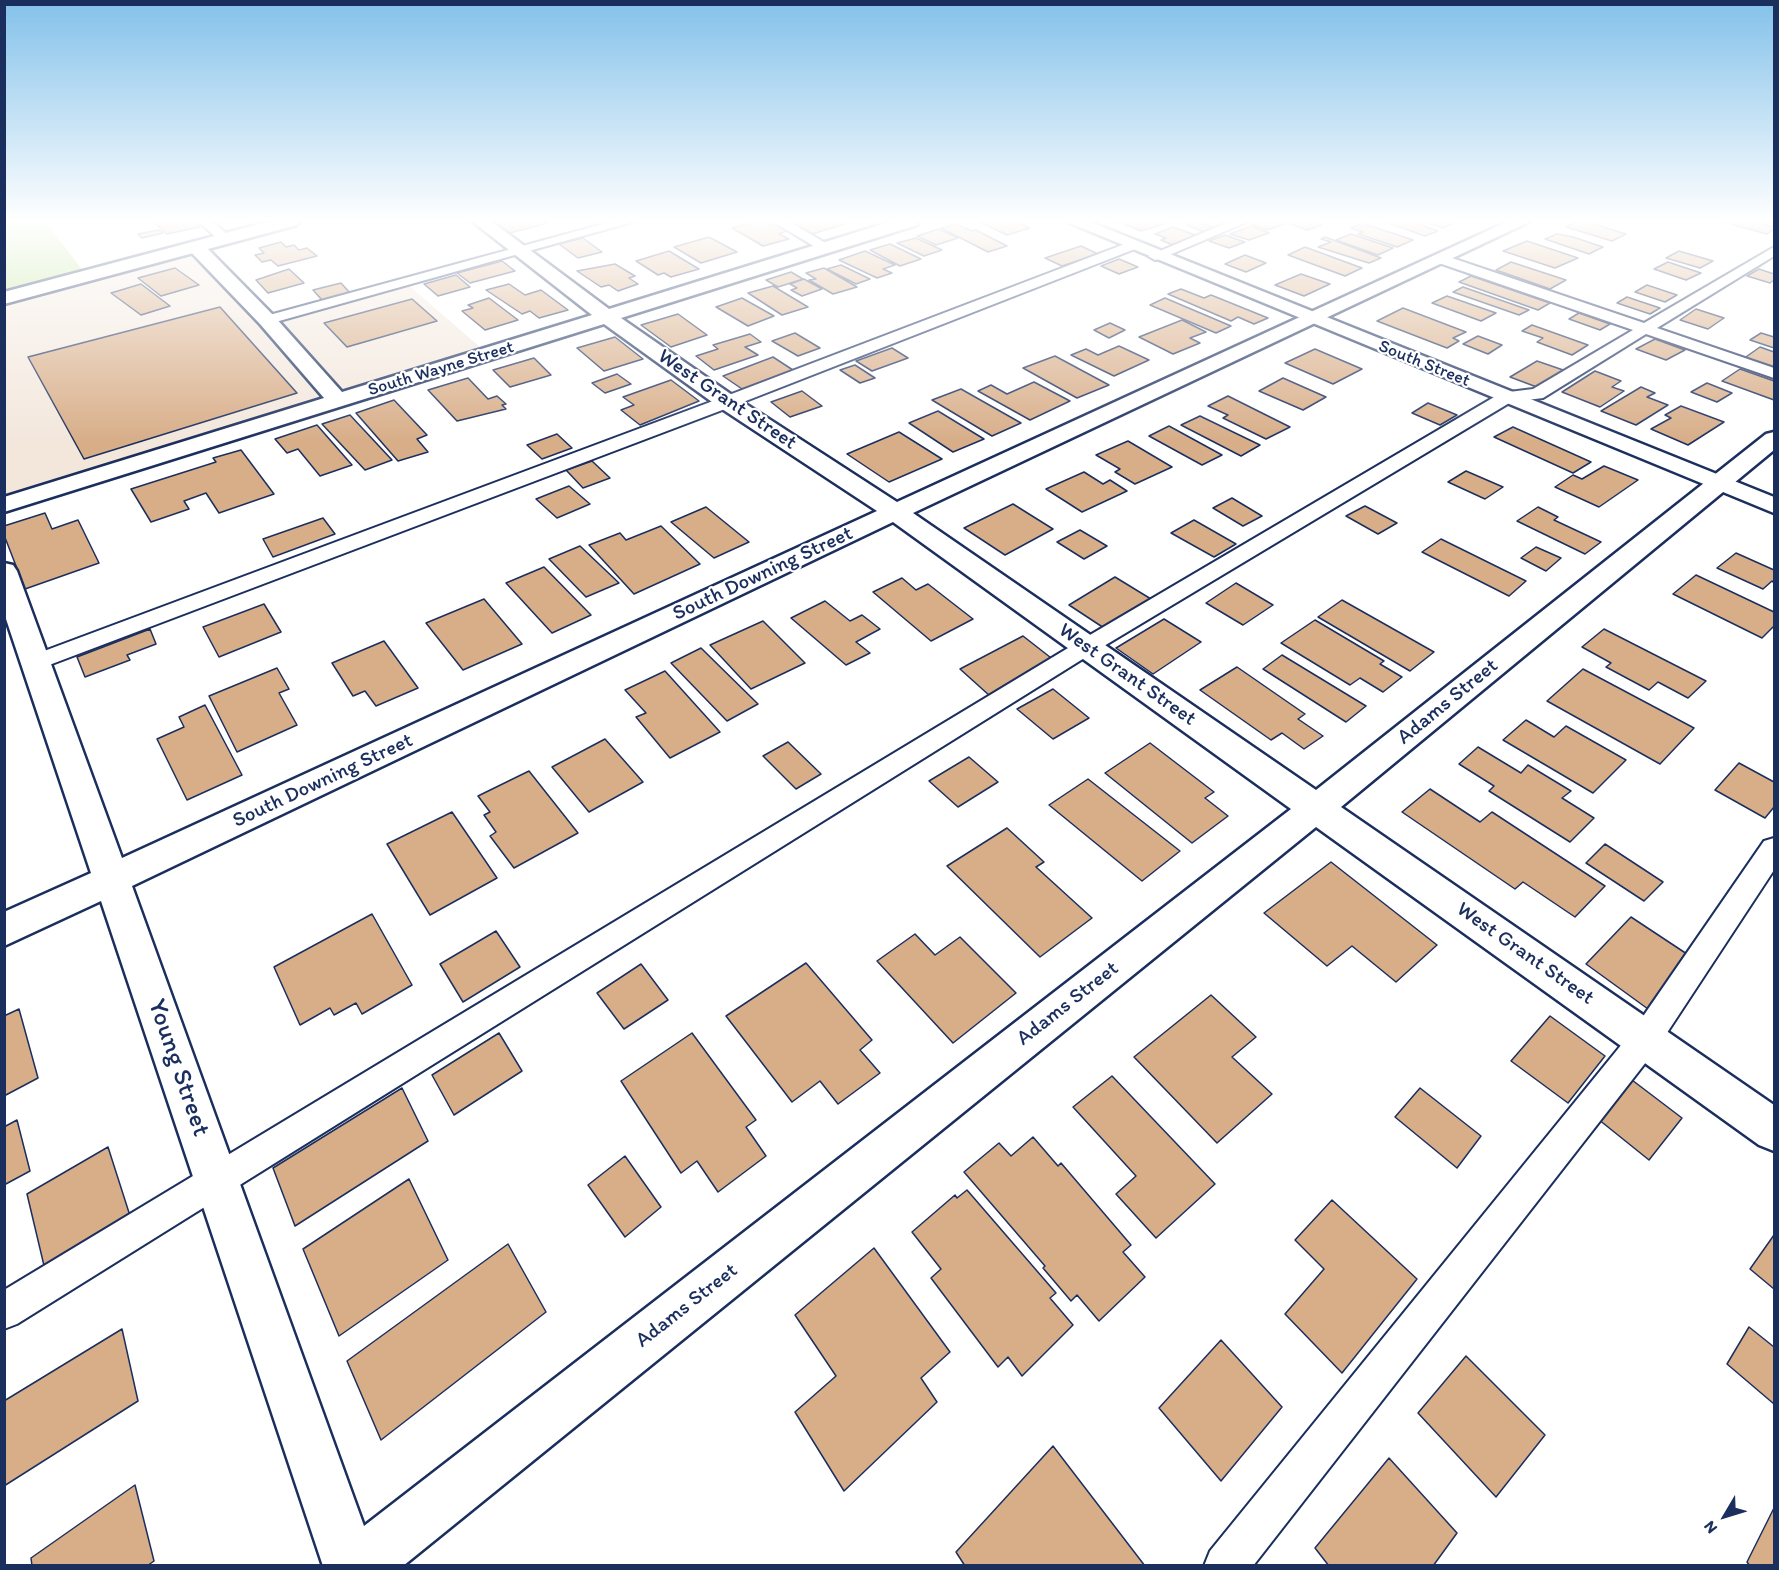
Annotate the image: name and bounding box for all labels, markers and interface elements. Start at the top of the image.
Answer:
street label: South Street [1375,336,1473,392]
street label: South Wayne Street [365,337,517,401]
street label: West Grant Street [653,344,801,456]
street label: South Downing Street [669,521,857,627]
street label: West Grant Street [1053,618,1201,732]
street label: Adams Street [1392,654,1504,750]
street label: South Downing Street [229,728,417,834]
street label: West Grant Street [1451,897,1599,1011]
street label: Adams Street [1012,956,1124,1052]
street label: Young Street [140,995,216,1141]
street label: Adams Street [631,1258,743,1354]
north arrow [1695,1486,1755,1546]
text: N [1700,1517,1721,1537]

